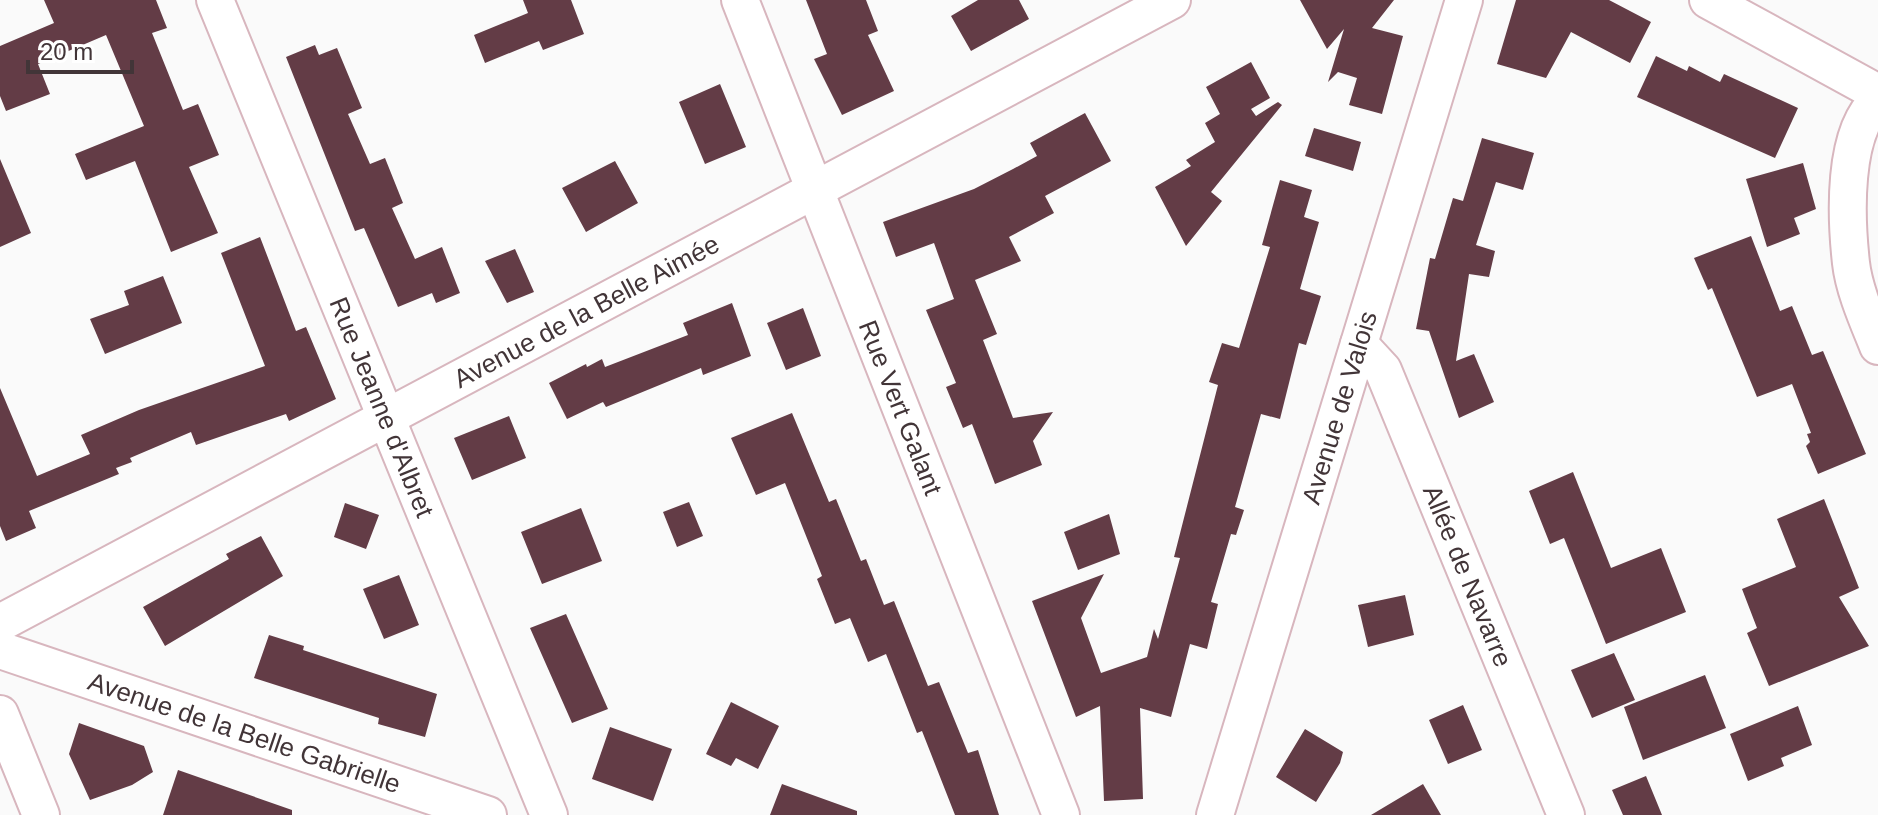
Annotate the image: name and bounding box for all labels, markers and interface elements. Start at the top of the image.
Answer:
scale bar [28,24,132,74]
text: 20 m [40,38,93,65]
street label: Avenue de la Belle Aimée [449,229,724,394]
street label: Rue Jeanne d'Albret [323,293,441,522]
street label: Avenue de Valois [1296,308,1383,508]
street label: Rue Vert Galant [853,316,949,500]
street label: Allée de Navarre [1417,481,1518,671]
street label: Avenue de la Belle Gabrielle [84,666,404,799]

